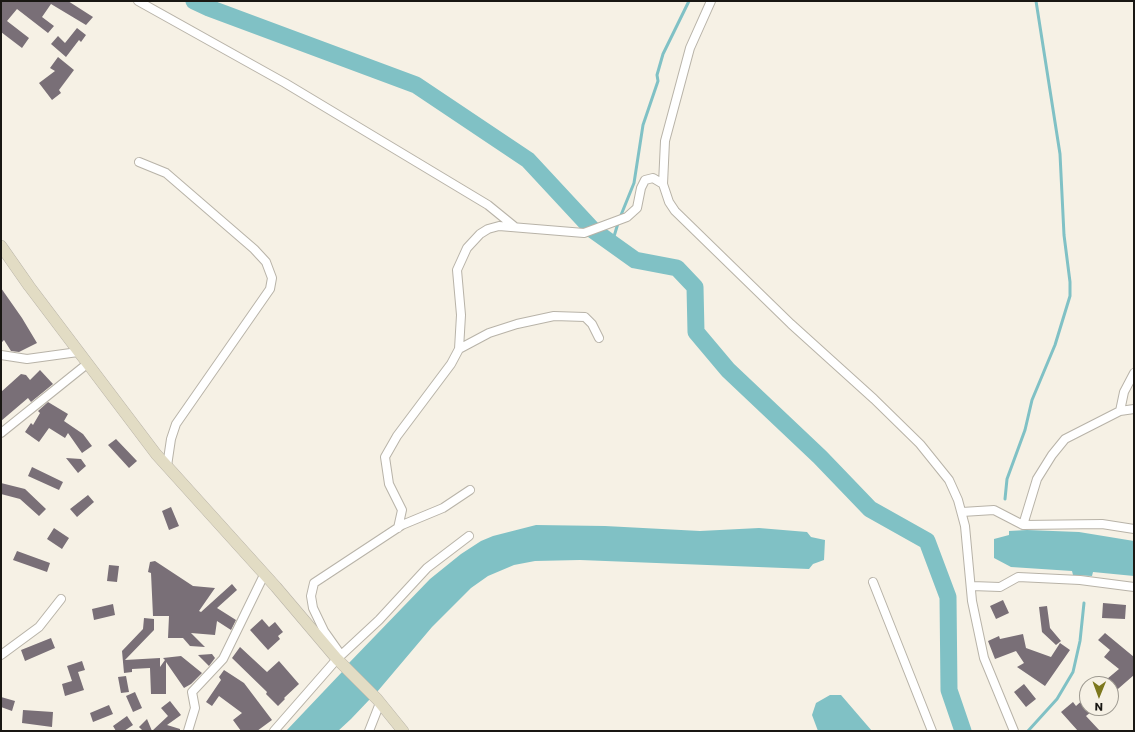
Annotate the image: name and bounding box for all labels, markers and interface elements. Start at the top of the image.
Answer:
north arrow [1079,676,1119,716]
text: N [1095,699,1103,715]

